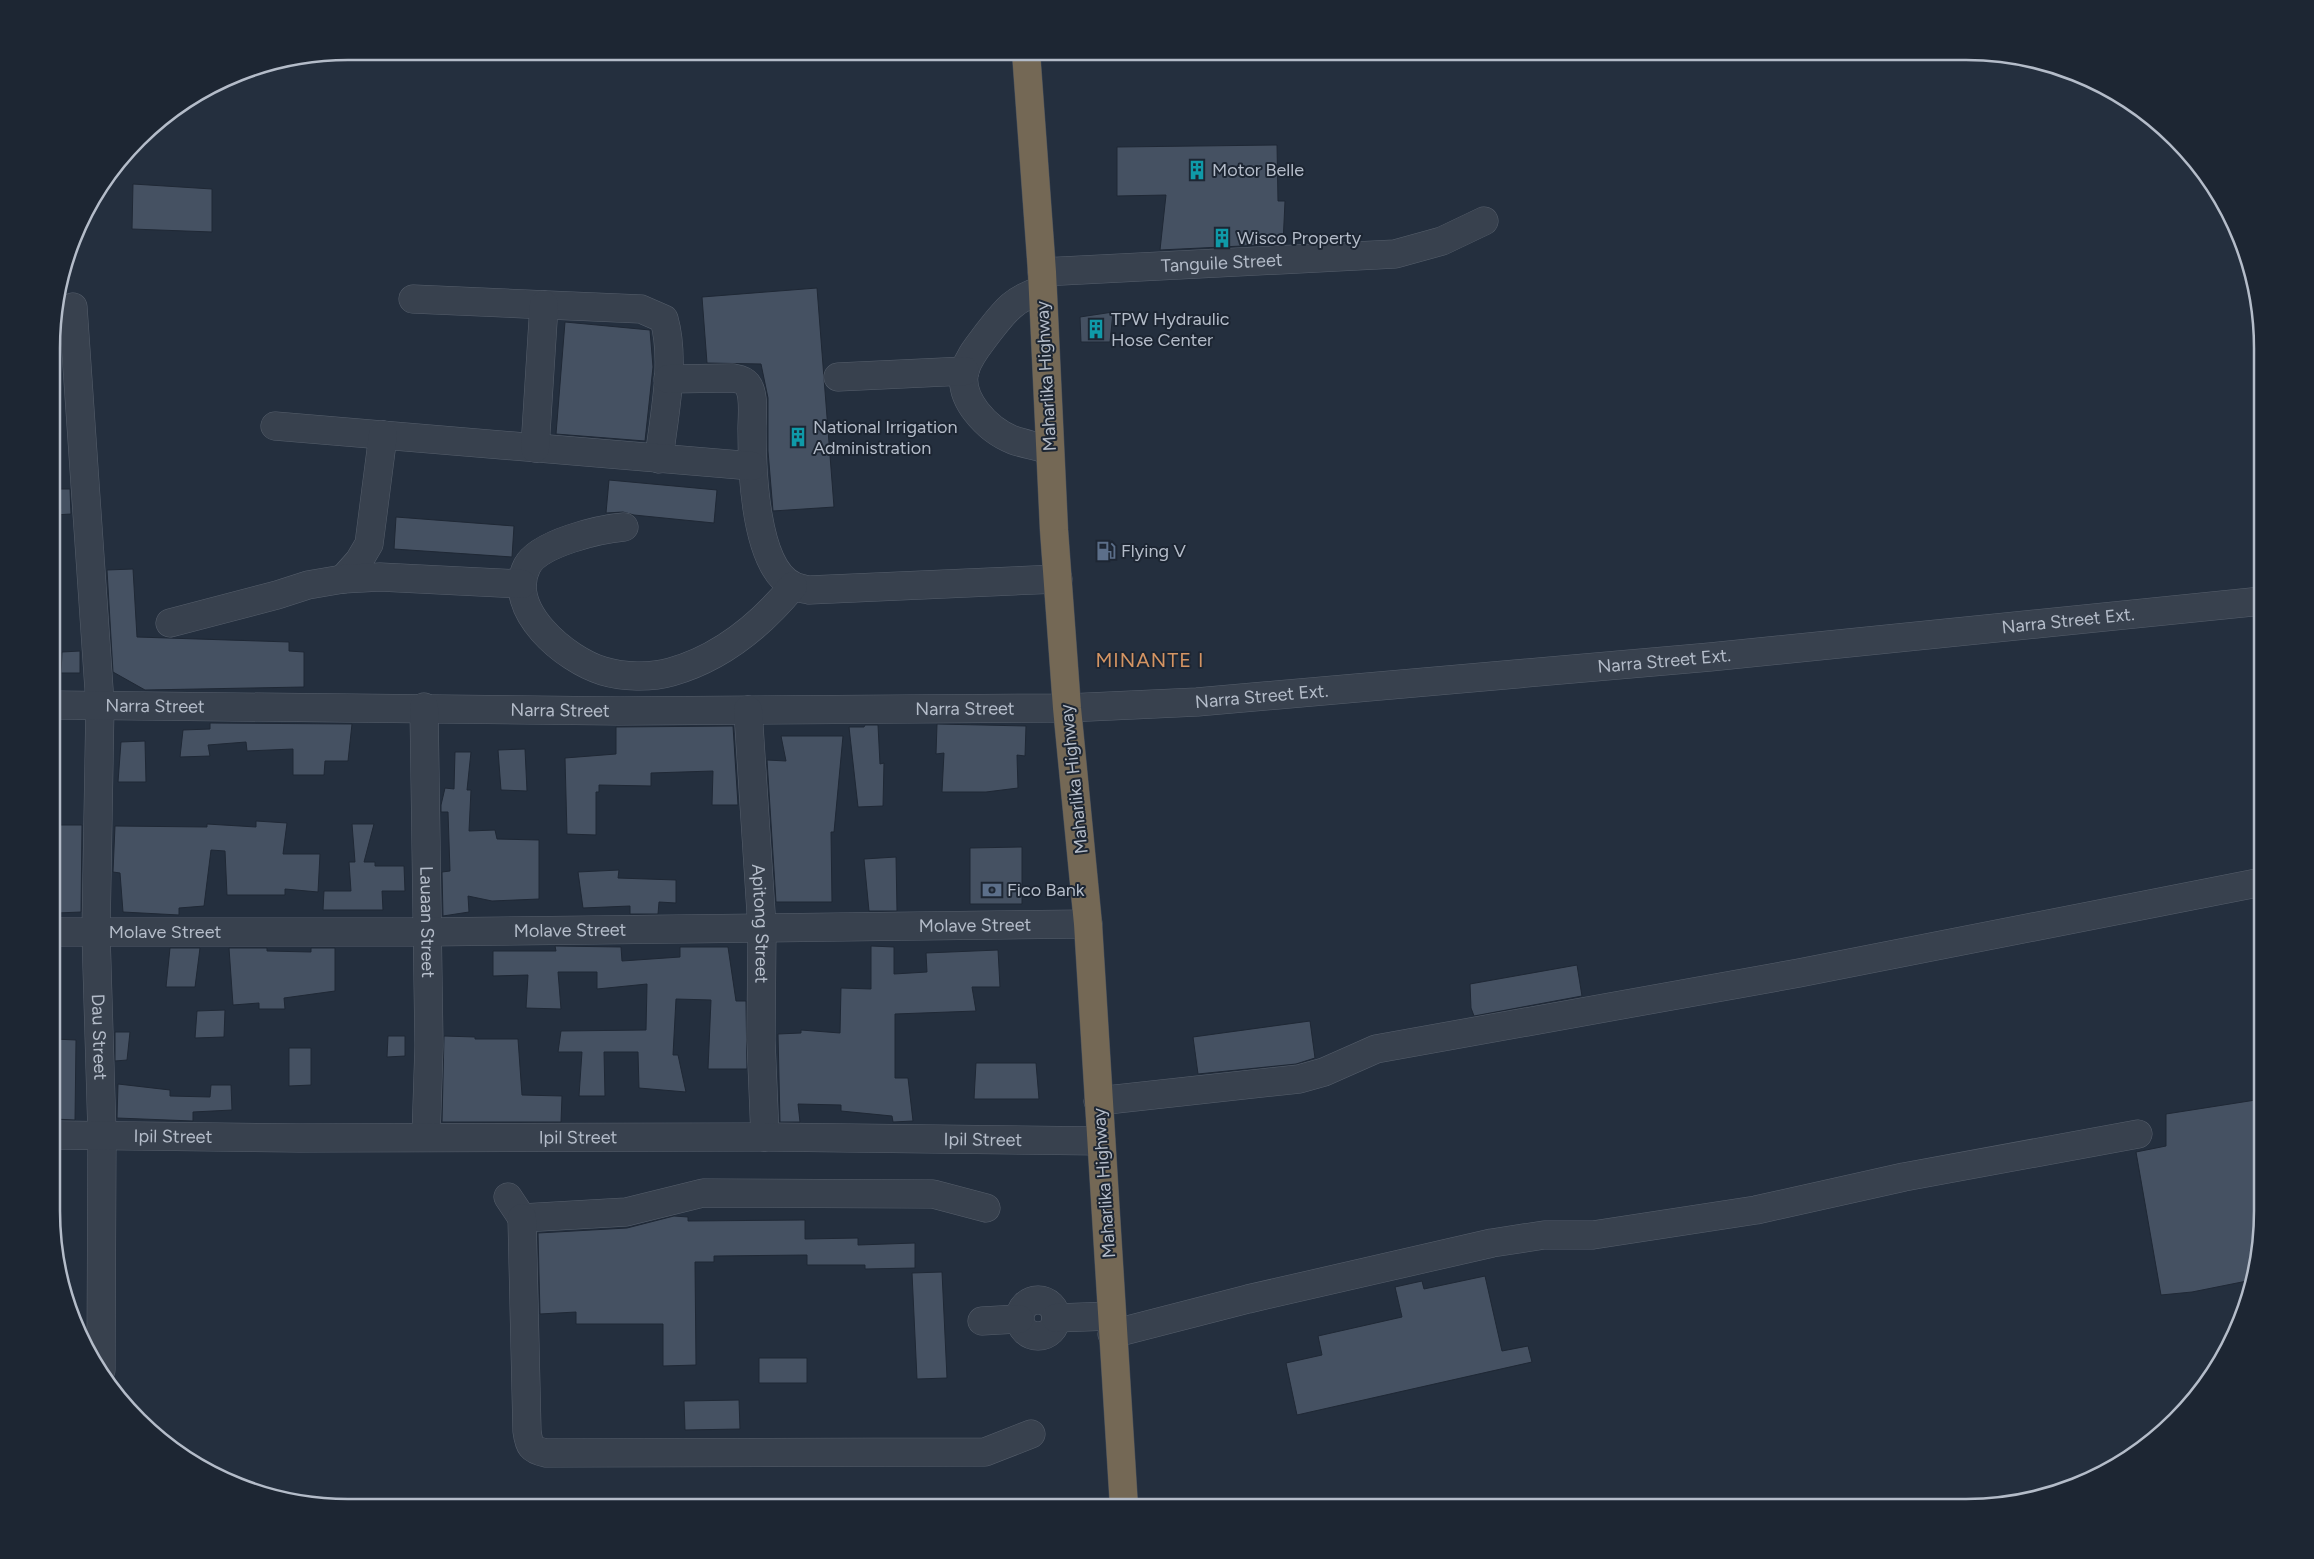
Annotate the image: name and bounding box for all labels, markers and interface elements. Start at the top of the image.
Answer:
building icon: Motor Belle [1186,159,1208,181]
place label: Motor Belle [1212,159,1304,181]
building icon: Wisco Property [1211,227,1233,249]
place label: Wisco Property [1237,227,1362,249]
street label: Tanguile Street [1161,249,1283,277]
street label: Maharlika Highway [1031,300,1061,452]
place label: TPW Hydraulic Hose Center [1111,308,1230,351]
building icon: TPW Hydraulic Hose Center [1085,318,1107,340]
place label: National Irrigation Administration [813,416,958,459]
building icon: National Irrigation Administration [787,426,809,448]
fuel station icon: Flying V [1095,540,1117,562]
place label: Flying V [1121,540,1186,562]
street label: Narra Street Ext. [2000,603,2136,638]
street label: Narra Street Ext. [1597,644,1732,678]
district label: MINANTE I [1095,648,1205,672]
street label: Narra Street Ext. [1194,680,1329,713]
street label: Narra Street [105,695,205,718]
street label: Narra Street [915,697,1015,720]
street label: Narra Street [510,699,610,722]
street label: Maharlika Highway [1055,702,1093,855]
street label: Apitong Street [747,863,773,984]
street label: Lauaan Street [415,866,439,978]
bank icon: Fico Bank [981,879,1003,901]
place label: Fico Bank [1007,879,1085,901]
street label: Molave Street [919,914,1032,937]
street label: Molave Street [514,919,627,942]
street label: Molave Street [109,921,221,943]
street label: Dau Street [87,993,111,1081]
street label: Maharlika Highway [1088,1107,1120,1259]
street label: Ipil Street [134,1125,213,1148]
street label: Ipil Street [539,1126,617,1148]
street label: Ipil Street [944,1128,1023,1151]

